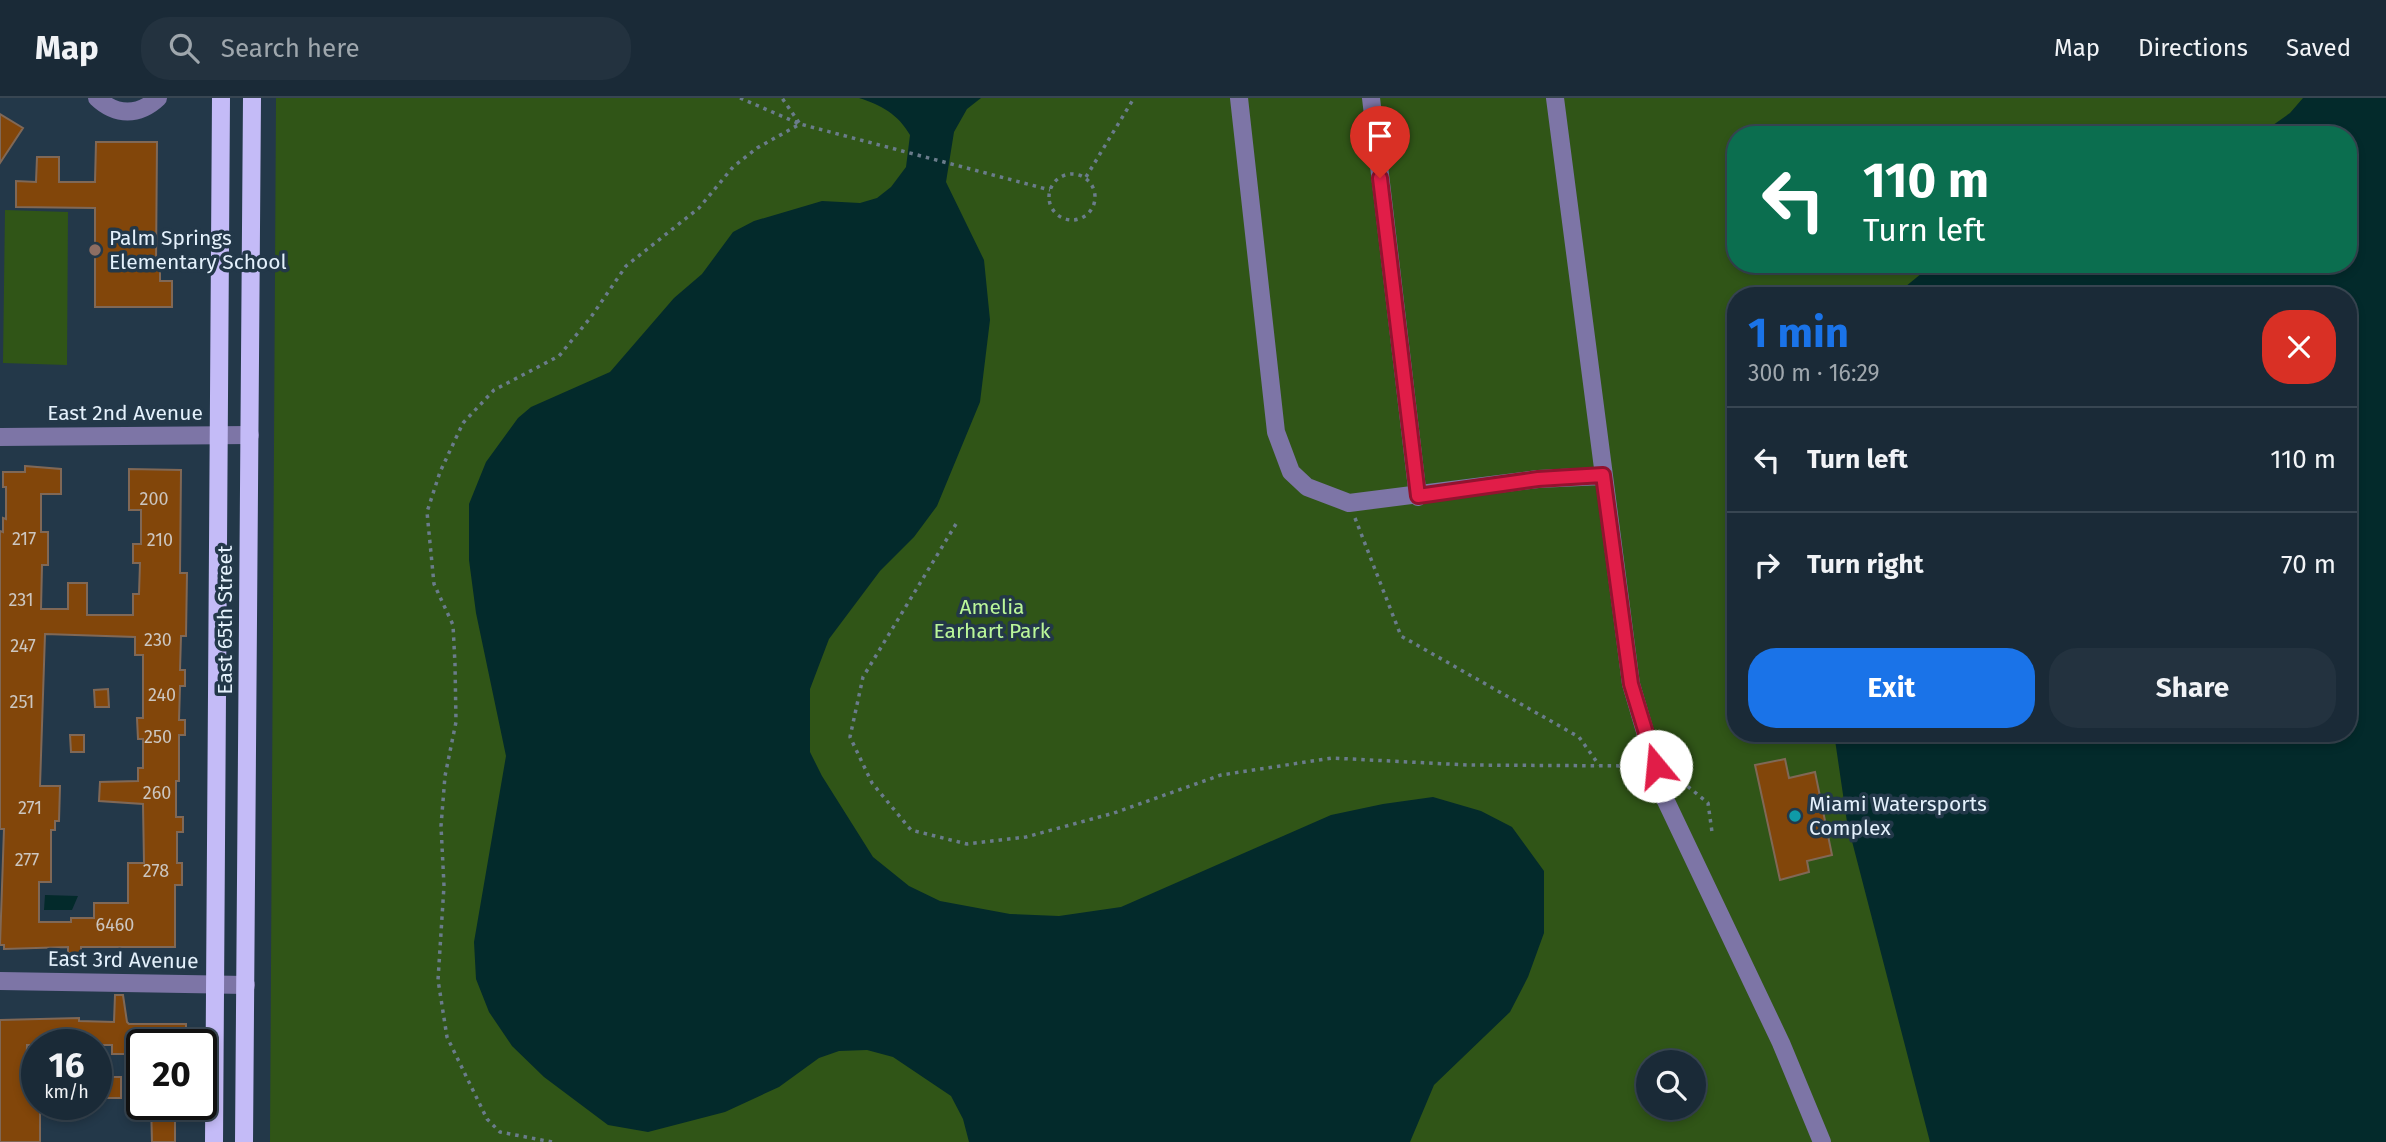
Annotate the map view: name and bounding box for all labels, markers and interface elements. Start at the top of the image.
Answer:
search box [141,17,631,80]
text: Map [35,28,99,68]
icon: search [165,29,203,67]
text: Search here [221,33,360,64]
text: Map [2054,34,2100,62]
text: Directions [2138,34,2248,62]
text: Saved [2286,34,2351,62]
pin [1350,106,1410,178]
icon: arrive [1361,117,1399,155]
text: 110 m [1863,151,1989,210]
icon: left [1748,154,1839,245]
text: Turn left [1863,211,1985,249]
place label: Palm Springs Elementary School [109,225,287,275]
marker: Palm Springs Elementary School [87,242,103,258]
text: 1 min [1748,308,1849,358]
button: close [2262,310,2336,384]
text: 300 m · 16:29 [1748,359,1880,387]
street label: East 2nd Avenue [47,400,203,426]
icon: left [1748,441,1786,479]
text: Turn left [1807,444,1908,475]
text: 110 m [2270,444,2336,475]
house number: 200 [140,488,169,510]
house number: 217 [12,528,36,550]
house number: 210 [147,529,173,551]
street label: East 65th Street [212,545,238,695]
icon: right [1748,546,1786,584]
text: Turn right [1807,549,1924,580]
text: 70 m [2281,549,2336,580]
house number: 231 [8,589,34,611]
park label: Amelia Earhart Park [934,594,1051,644]
house number: 230 [144,629,172,651]
house number: 247 [10,635,36,657]
button: Exit [1748,648,2035,728]
button: Share [2049,648,2336,728]
house number: 240 [148,684,176,706]
house number: 251 [10,691,34,713]
house number: 250 [144,726,172,748]
position arrow [1619,729,1693,803]
house number: 260 [143,782,171,804]
place label: Miami Watersports Complex [1809,791,1987,841]
house number: 271 [18,797,42,819]
marker: Miami Watersports Complex [1787,808,1803,824]
house number: 277 [15,849,39,871]
house number: 278 [143,860,169,882]
house number: 6460 [96,914,134,936]
street label: East 3rd Avenue [47,946,199,974]
speed limit sign: 20 [126,1029,217,1120]
text: 16 [49,1044,84,1086]
map controls [1636,1050,1706,1120]
button: search [1636,1050,1706,1120]
text: km/h [44,1081,89,1103]

